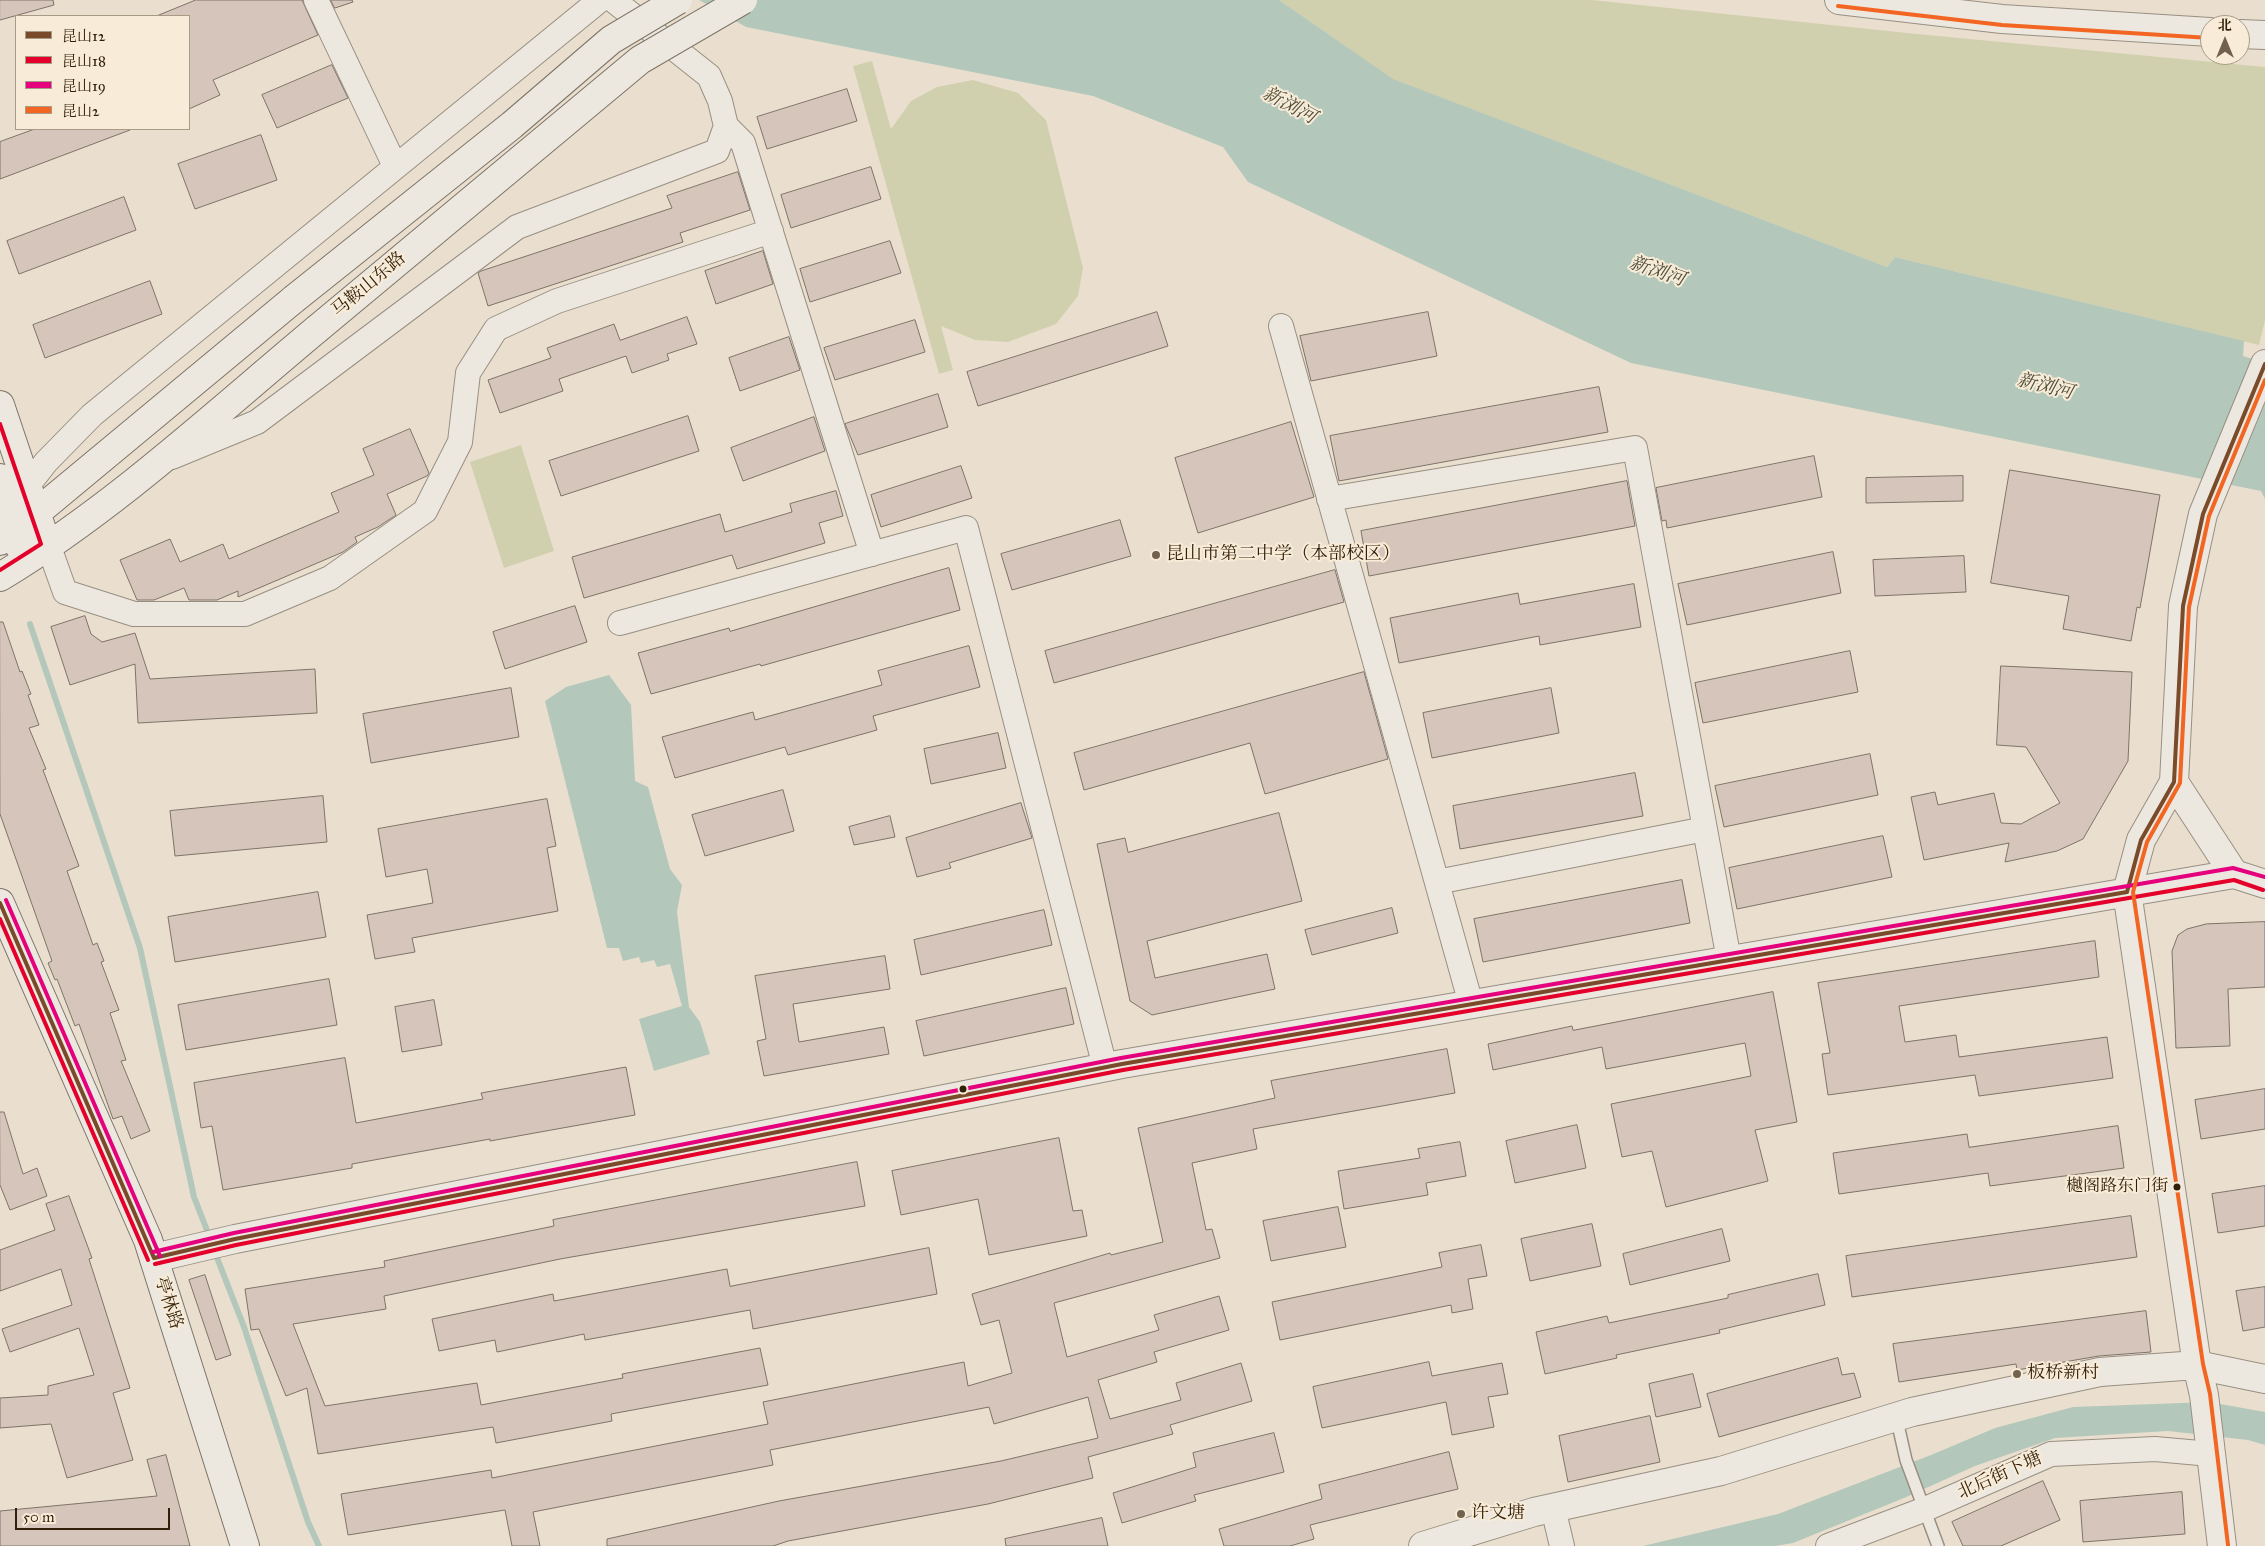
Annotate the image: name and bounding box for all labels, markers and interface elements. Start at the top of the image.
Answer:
legend [15,15,190,130]
north arrow [2200,15,2250,65]
text: 北 [2218,17,2232,34]
text: 昆山12 [62,27,105,45]
text: 昆山18 [62,52,106,70]
text: 昆山19 [62,77,106,95]
water label: 新浏河 [1258,83,1320,129]
text: 昆山2 [62,102,99,120]
street label: 马鞍山东路 [328,248,410,322]
water label: 新浏河 [1626,252,1688,292]
water label: 新浏河 [2015,369,2075,405]
place label: 昆山市第二中学（本部校区） [1166,544,1400,566]
marker: 昆山市第二中学（本部校区） [1150,549,1162,561]
unlabelled marker [958,1084,968,1094]
place label: 樾阁路东门街 [2066,1177,2168,1197]
marker: 樾阁路东门街 [2172,1182,2182,1192]
street label: 亭林路 [149,1274,187,1332]
place label: 板桥新村 [2027,1363,2099,1385]
marker: 板桥新村 [2011,1368,2023,1380]
street label: 北后街下塘 [1954,1448,2046,1504]
scale bar [18,1498,172,1530]
place label: 许文塘 [1471,1503,1525,1525]
text: 50 m [23,1508,55,1526]
marker: 许文塘 [1455,1508,1467,1520]

